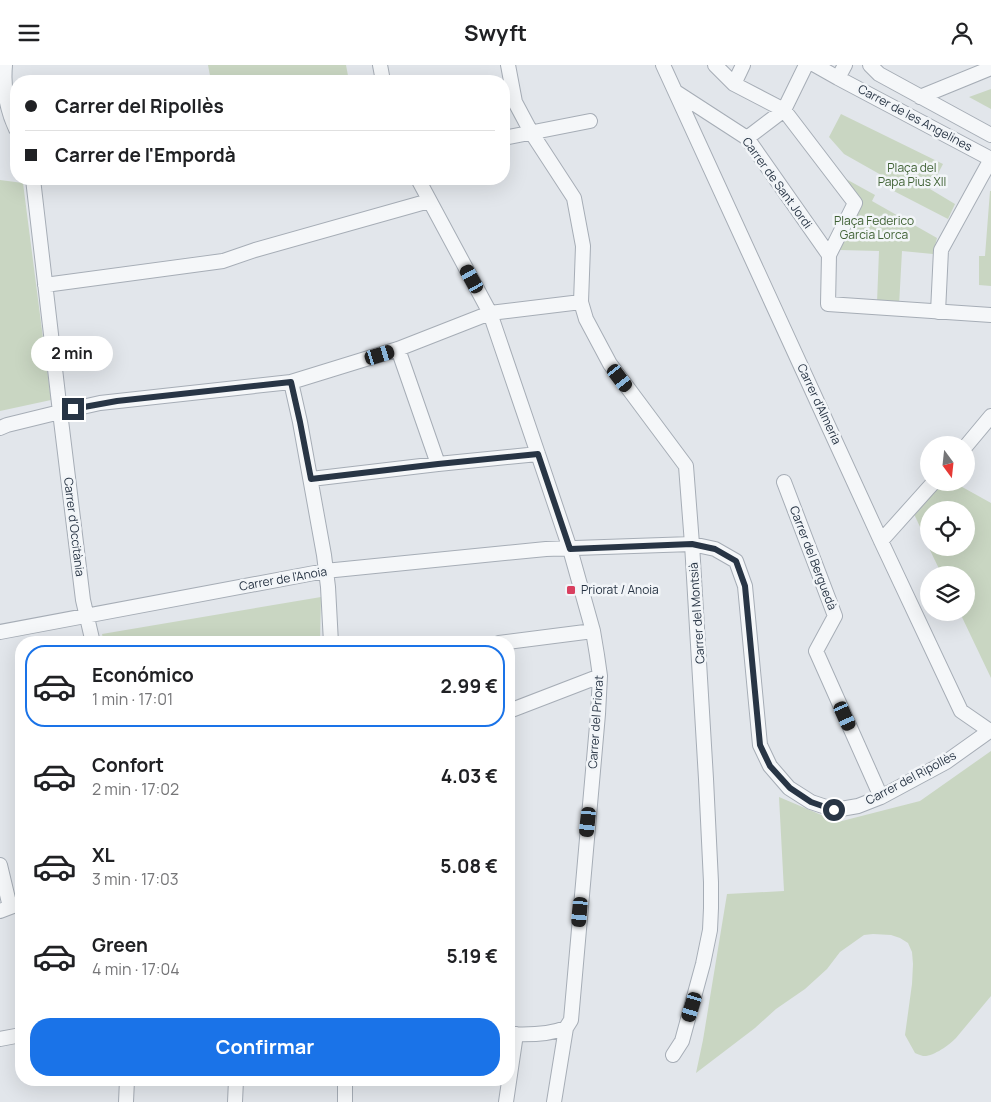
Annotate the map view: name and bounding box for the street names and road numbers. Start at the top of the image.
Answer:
street label: Carrer de les Angelines [855,80,975,155]
street label: Carrer de Sant Jordi [738,134,816,232]
street label: Carrer d'Almeria [793,361,846,447]
street label: Carrer d'Occitània [60,476,89,577]
street label: Carrer del Berguedà [786,503,841,612]
street label: Carrer de l'Anoia [238,562,328,595]
street label: Carrer del Montsià [684,562,709,664]
street label: Carrer del Priorat [584,674,607,769]
street label: Carrer del Ripollès [862,746,959,809]

